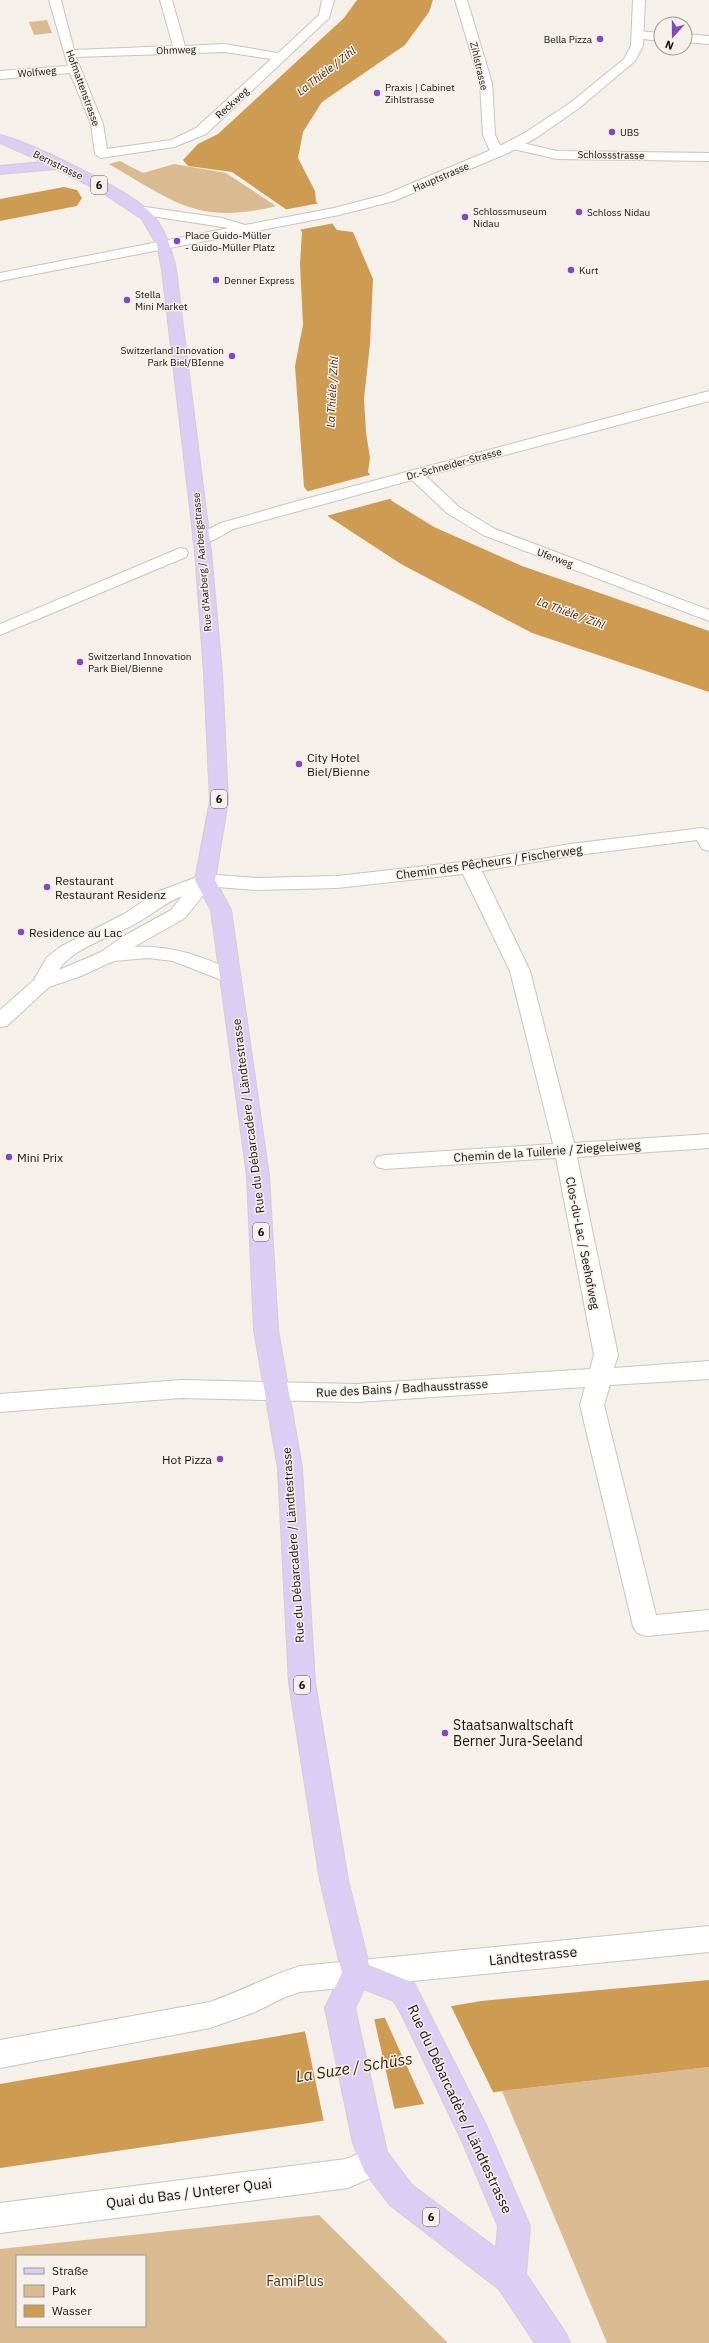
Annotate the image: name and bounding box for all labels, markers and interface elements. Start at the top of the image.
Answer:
north arrow [653,16,693,56]
place label: Bella Pizza [544,33,593,46]
marker: Bella Pizza [595,34,605,44]
text: N [663,37,676,53]
street label: Zihlstrasse [467,41,491,92]
street label: Ohmweg [156,43,197,57]
water label: La Thièle / Zihl [294,44,358,98]
street label: Hofmattenstrasse [63,48,103,128]
street label: Wolfweg [17,64,58,80]
place label: Praxis | Cabinet Zihlstrasse [385,81,455,106]
street label: Reckweg [213,84,252,121]
marker: Praxis | Cabinet Zihlstrasse [372,88,382,98]
place label: UBS [620,126,639,139]
marker: UBS [607,127,617,137]
street label: Bernstrasse [31,147,85,183]
street label: Schlossstrasse [577,148,645,162]
street label: Hauptstrasse [411,159,472,195]
road number: 6 [91,176,107,194]
place label: Schlossmuseum Nidau [473,205,547,230]
place label: Schloss Nidau [587,206,650,219]
marker: Schloss Nidau [574,207,584,217]
marker: Schlossmuseum Nidau [460,212,470,222]
place label: Place Guido-Müller - Guido-Müller Platz [185,229,275,254]
marker: Place Guido-Müller - Guido-Müller Platz [172,236,182,246]
place label: Kurt [579,264,599,277]
marker: Kurt [566,265,576,275]
place label: Denner Express [224,274,295,287]
marker: Denner Express [211,275,221,285]
place label: Stella Mini Market [135,288,188,313]
marker: Stella Mini Market [122,295,132,305]
place label: Switzerland Innovation Park Biel/BIenne [121,344,224,369]
marker: Switzerland Innovation Park Biel/BIenne [227,351,237,361]
water label: La Thièle / Zihl [323,356,341,428]
street label: Dr.-Schneider-Strasse [405,445,504,483]
street label: Rue d'Aarberg / Aarbergstrasse [189,491,215,632]
street label: Uferweg [535,545,576,571]
water label: La Thièle / Zihl [535,594,607,632]
place label: Switzerland Innovation Park Biel/Bienne [88,650,191,675]
marker: Switzerland Innovation Park Biel/Bienne [75,657,85,667]
place label: City Hotel Biel/Bienne [307,750,370,779]
marker: City Hotel Biel/Bienne [294,759,304,769]
road number: 6 [211,790,227,808]
street label: Chemin des Pêcheurs / Fischerweg [395,841,584,883]
place label: Restaurant Restaurant Residenz [55,873,166,902]
marker: Restaurant Restaurant Residenz [42,882,52,892]
place label: Residence au Lac [29,925,122,940]
marker: Residence au Lac [16,927,26,937]
street label: Rue du Débarcadère / Ländtestrasse [229,1017,267,1214]
street label: Chemin de la Tuilerie / Ziegeleiweg [453,1137,642,1165]
place label: Mini Prix [17,1150,63,1165]
marker: Mini Prix [4,1152,14,1162]
street label: Clos-du-Lac / Seehofweg [563,1175,603,1311]
road number: 6 [253,1223,269,1241]
street label: Rue des Bains / Badhausstrasse [316,1376,489,1400]
street label: Rue du Débarcadère / Ländtestrasse [279,1446,307,1643]
place label: Hot Pizza [162,1452,213,1467]
marker: Hot Pizza [215,1454,225,1464]
road number: 6 [294,1676,310,1694]
place label: Staatsanwaltschaft Berner Jura-Seeland [453,1716,583,1750]
marker: Staatsanwaltschaft Berner Jura-Seeland [440,1728,450,1738]
street label: Ländtestrasse [488,1942,578,1970]
street label: Rue du Débarcadère / Ländtestrasse [404,2002,517,2217]
water label: La Suze / Schüss [294,2048,414,2086]
street label: Quai du Bas / Unterer Quai [105,2174,273,2212]
road number: 6 [423,2208,439,2226]
legend [16,2255,146,2327]
text: Straße [52,2263,89,2278]
park label: FamiPlus [266,2272,324,2290]
text: Park [52,2283,77,2298]
text: Wasser [52,2303,92,2318]

